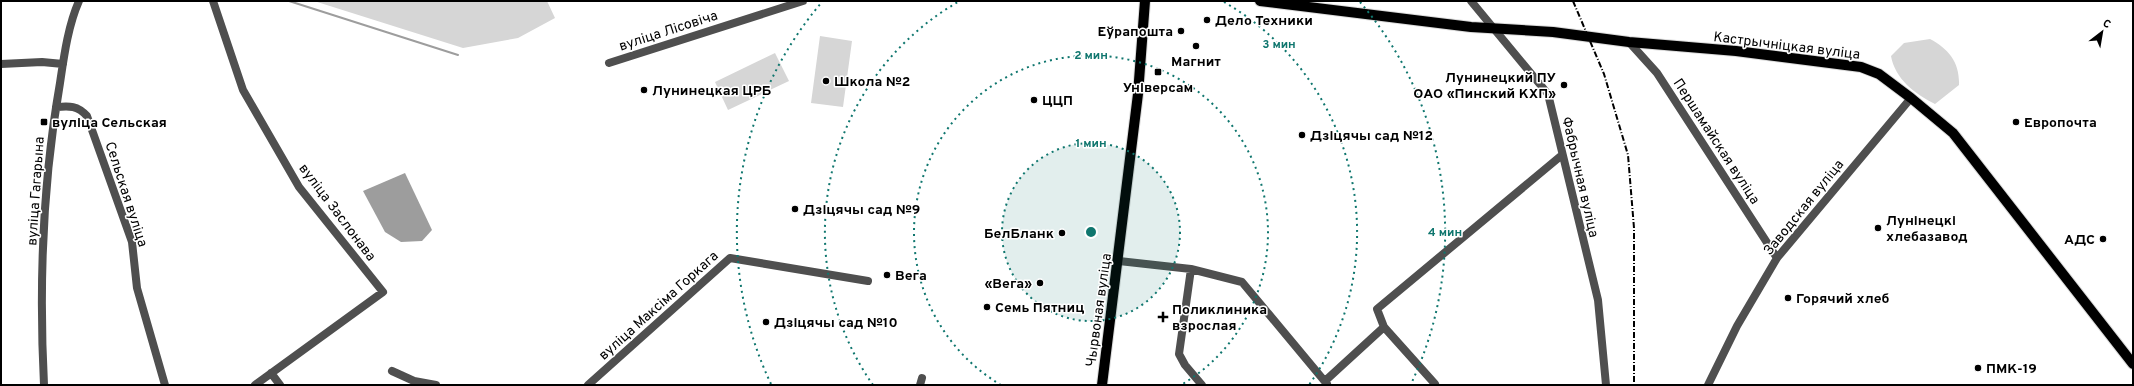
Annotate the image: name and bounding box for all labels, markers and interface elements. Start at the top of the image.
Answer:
street label: вуліца Лісовіча [617,7,720,55]
north arrow [2082,12,2122,52]
place label: Дело Техники [1215,13,1313,30]
marker: Дело Техники [1202,15,1212,25]
text: С [2100,16,2113,32]
place label: Еўрапошта [1097,24,1173,41]
marker: Еўрапошта [1176,26,1186,36]
street label: Кастрычніцкая вуліца [1712,29,1861,64]
text: 3 мин [1262,37,1296,53]
marker: Магнит [1191,41,1201,51]
text: 2 мин [1074,48,1108,64]
place label: Магнит [1171,54,1221,71]
marker: Універсам [1153,67,1163,77]
place label: Лунинецкий ПУ ОАО «Пинский КХП» [1413,70,1557,103]
place label: Школа №2 [834,74,910,91]
marker: Школа №2 [821,76,831,86]
street label: Першамайская вуліца [1669,76,1763,208]
place label: Універсам [1123,80,1193,97]
marker: Лунинецкий ПУ ОАО «Пинский КХП» [1559,80,1569,90]
place label: Лунинецкая ЦРБ [652,83,771,100]
marker: Лунинецкая ЦРБ [639,85,649,95]
place label: ЦЦП [1042,93,1073,110]
marker: ЦЦП [1029,95,1039,105]
place label: вуліца Сельская [52,115,167,132]
street label: Фабрычная вуліца [1557,115,1602,239]
place label: Европочта [2024,115,2097,132]
marker: вуліца Сельская [39,117,49,127]
marker: Европочта [2011,117,2021,127]
place label: Дзіцячы сад №12 [1310,128,1433,145]
marker: Дзіцячы сад №12 [1297,130,1307,140]
street label: вуліца Гагарына [24,136,49,246]
text: 1 мин [1075,136,1107,152]
street label: Сельская вуліца [101,140,151,249]
street label: Заводская вуліца [1760,157,1848,259]
street label: вуліца Заслонава [295,161,379,265]
place label: Дзіцячы сад №9 [803,202,920,219]
marker: Дзіцячы сад №9 [790,204,800,214]
place label: Лунінецкі хлебазавод [1886,213,1968,246]
marker: Лунінецкі хлебазавод [1873,223,1883,233]
centre of rings [1084,225,1098,239]
text: 4 мин [1428,225,1462,241]
place label: БелБланк [984,226,1054,243]
marker: БелБланк [1057,228,1067,238]
place label: АДС [2064,232,2095,249]
marker: АДС [2098,234,2108,244]
street label: вуліца Максіма Горкага [596,248,722,364]
street label: Чырвоная вуліца [1083,252,1116,368]
place label: Вега [895,268,927,285]
marker: Вега [882,270,892,280]
place label: «Вега» [984,276,1032,293]
marker: «Вега» [1035,278,1045,288]
place label: Горячий хлеб [1796,291,1890,308]
marker: Горячий хлеб [1783,293,1793,303]
place label: Семь Пятниц [995,300,1084,317]
marker: Семь Пятниц [982,302,992,312]
place label: Поликлиника взрослая [1172,302,1267,335]
marker: Поликлиника взрослая [1157,311,1169,323]
place label: Дзіцячы сад №10 [774,315,898,332]
marker: Дзіцячы сад №10 [761,317,771,327]
place label: ПМК-19 [1986,361,2037,378]
marker: ПМК-19 [1973,363,1983,373]

